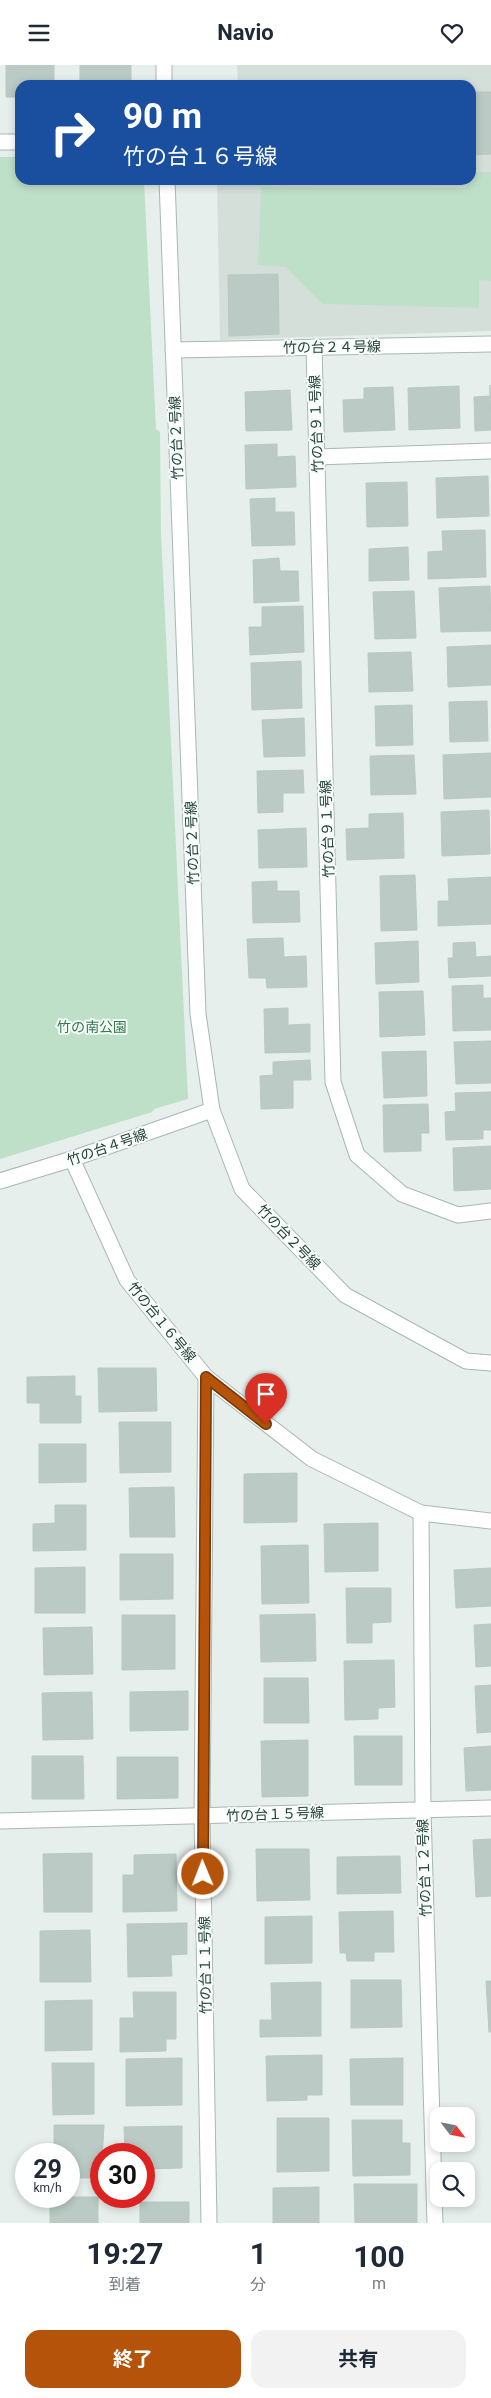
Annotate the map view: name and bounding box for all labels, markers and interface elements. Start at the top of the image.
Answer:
icon: menu [25,19,53,47]
icon: heart [438,19,466,47]
text: Navio [217,20,274,45]
text: 90 m [123,96,202,137]
icon: right [40,100,105,165]
text: 竹の台１６号線 [123,144,277,169]
street label: 竹の台２４号線 [283,338,381,356]
street label: 竹の台９１号線 [306,375,326,473]
street label: 竹の台２号線 [167,396,185,480]
street label: 竹の台９１号線 [317,780,337,878]
street label: 竹の台２号線 [183,801,201,885]
park label: 竹の南公園 [57,1019,127,1035]
street label: 竹の台４号線 [65,1126,149,1168]
street label: 竹の台２号線 [254,1201,324,1273]
street label: 竹の台１６号線 [125,1279,199,1365]
pin [245,1373,287,1424]
icon: arrive [252,1380,280,1408]
street label: 竹の台１５号線 [226,1804,324,1824]
street label: 竹の台１２号線 [414,1819,434,1917]
position arrow [176,1847,228,1899]
street label: 竹の台１１号線 [196,1916,214,2014]
north arrow [430,2107,475,2153]
map controls [430,2107,475,2207]
speed limit sign: 30 [90,2143,155,2208]
text: 29 [33,2155,62,2184]
button: search [430,2162,475,2207]
text: km/h [33,2181,62,2195]
text: 19:27 [86,2236,164,2271]
text: 1 [250,2236,267,2271]
text: 100 [353,2239,405,2274]
text: m [372,2274,386,2293]
text: 到着 [109,2275,141,2294]
text: 分 [250,2275,266,2294]
button: 終了 [25,2330,241,2388]
button: 共有 [251,2330,466,2388]

